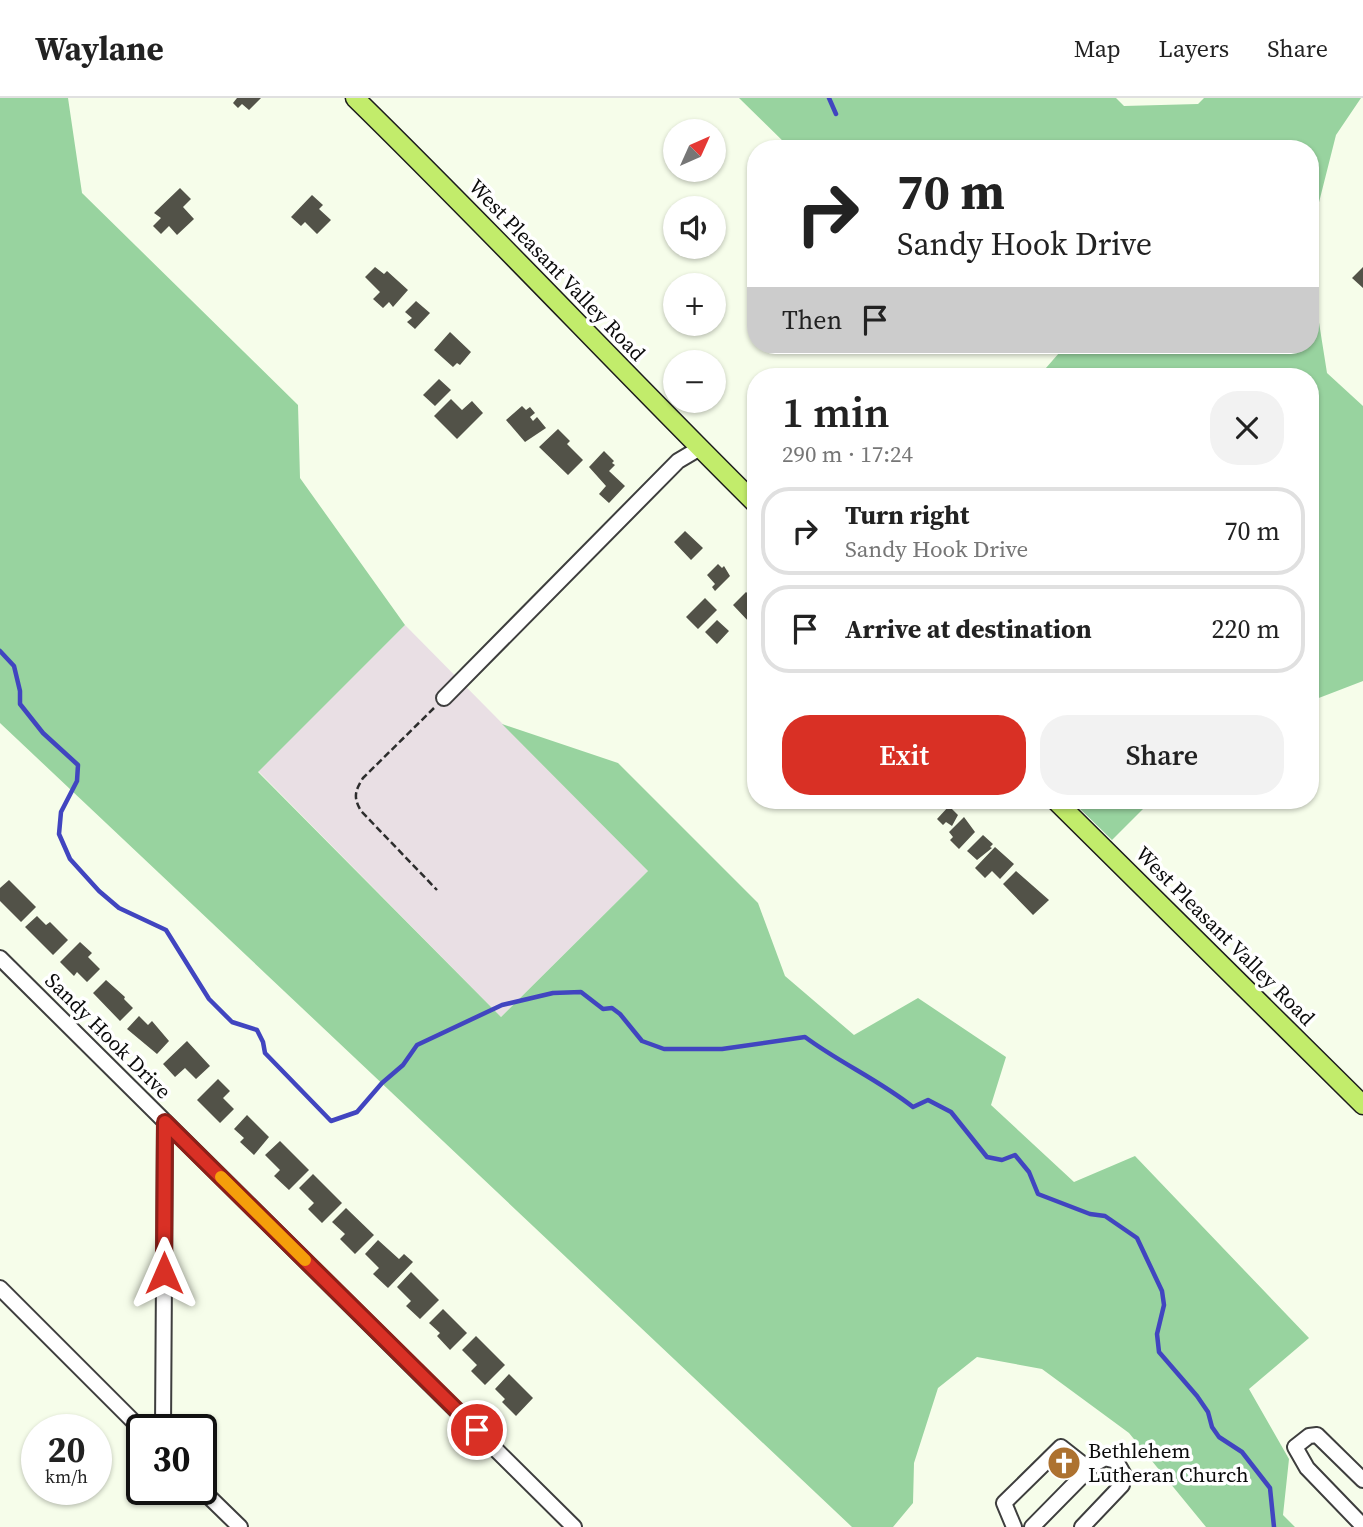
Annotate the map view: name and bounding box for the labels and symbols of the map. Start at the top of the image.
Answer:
north arrow [663,119,726,182]
street label: West Pleasant Valley Road [463,172,652,367]
street label: West Pleasant Valley Road [1129,840,1322,1032]
street label: Sandy Hook Drive [39,966,178,1105]
position arrow [127,1236,201,1310]
pin [447,1400,507,1460]
speed limit sign: 30 [126,1414,217,1505]
place label: Bethlehem Lutheran Church [1088,1436,1249,1489]
church icon: Bethlehem Lutheran Church [1045,1444,1083,1482]

